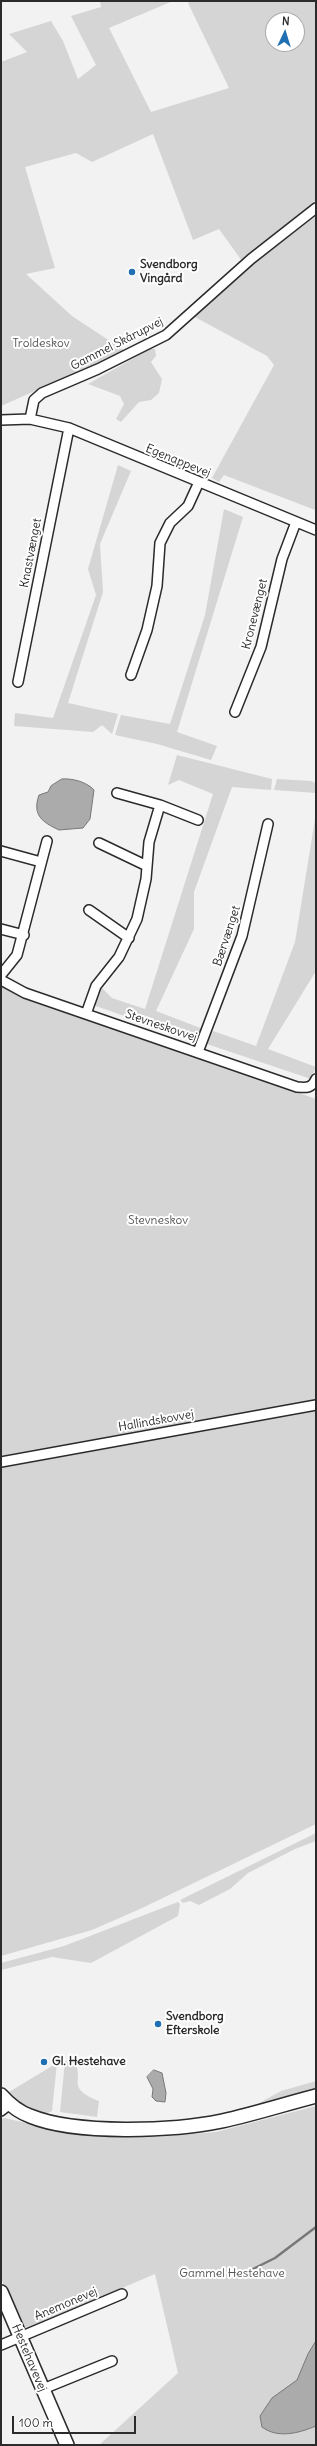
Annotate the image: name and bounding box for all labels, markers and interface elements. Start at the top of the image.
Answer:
north arrow [265,12,305,52]
text: N [281,14,290,28]
place label: Svendborg Vingård [140,258,198,286]
marker: Svendborg Vingård [127,267,137,277]
street label: Gammel Skårupvej [68,314,166,374]
park label: Troldeskov [12,337,70,351]
street label: Egenappevej [143,441,213,481]
street label: Knastvænget [17,517,45,589]
street label: Kronevænget [239,577,271,651]
street label: Bærvænget [210,904,244,968]
street label: Stevneskovvej [123,1007,199,1045]
park label: Stevneskov [128,1214,188,1228]
street label: Hallindskovvej [117,1407,195,1435]
place label: Svendborg Efterskole [166,2010,224,2038]
marker: Svendborg Efterskole [153,2019,163,2029]
place label: Gl. Hestehave [52,2055,126,2069]
marker: Gl. Hestehave [39,2057,49,2067]
park label: Gammel Hestehave [179,2267,285,2281]
street label: Anemonevej [32,2284,100,2324]
street label: Hestehavevej [8,2322,50,2394]
scale bar [14,2408,138,2434]
text: 100 m [19,2415,53,2430]

